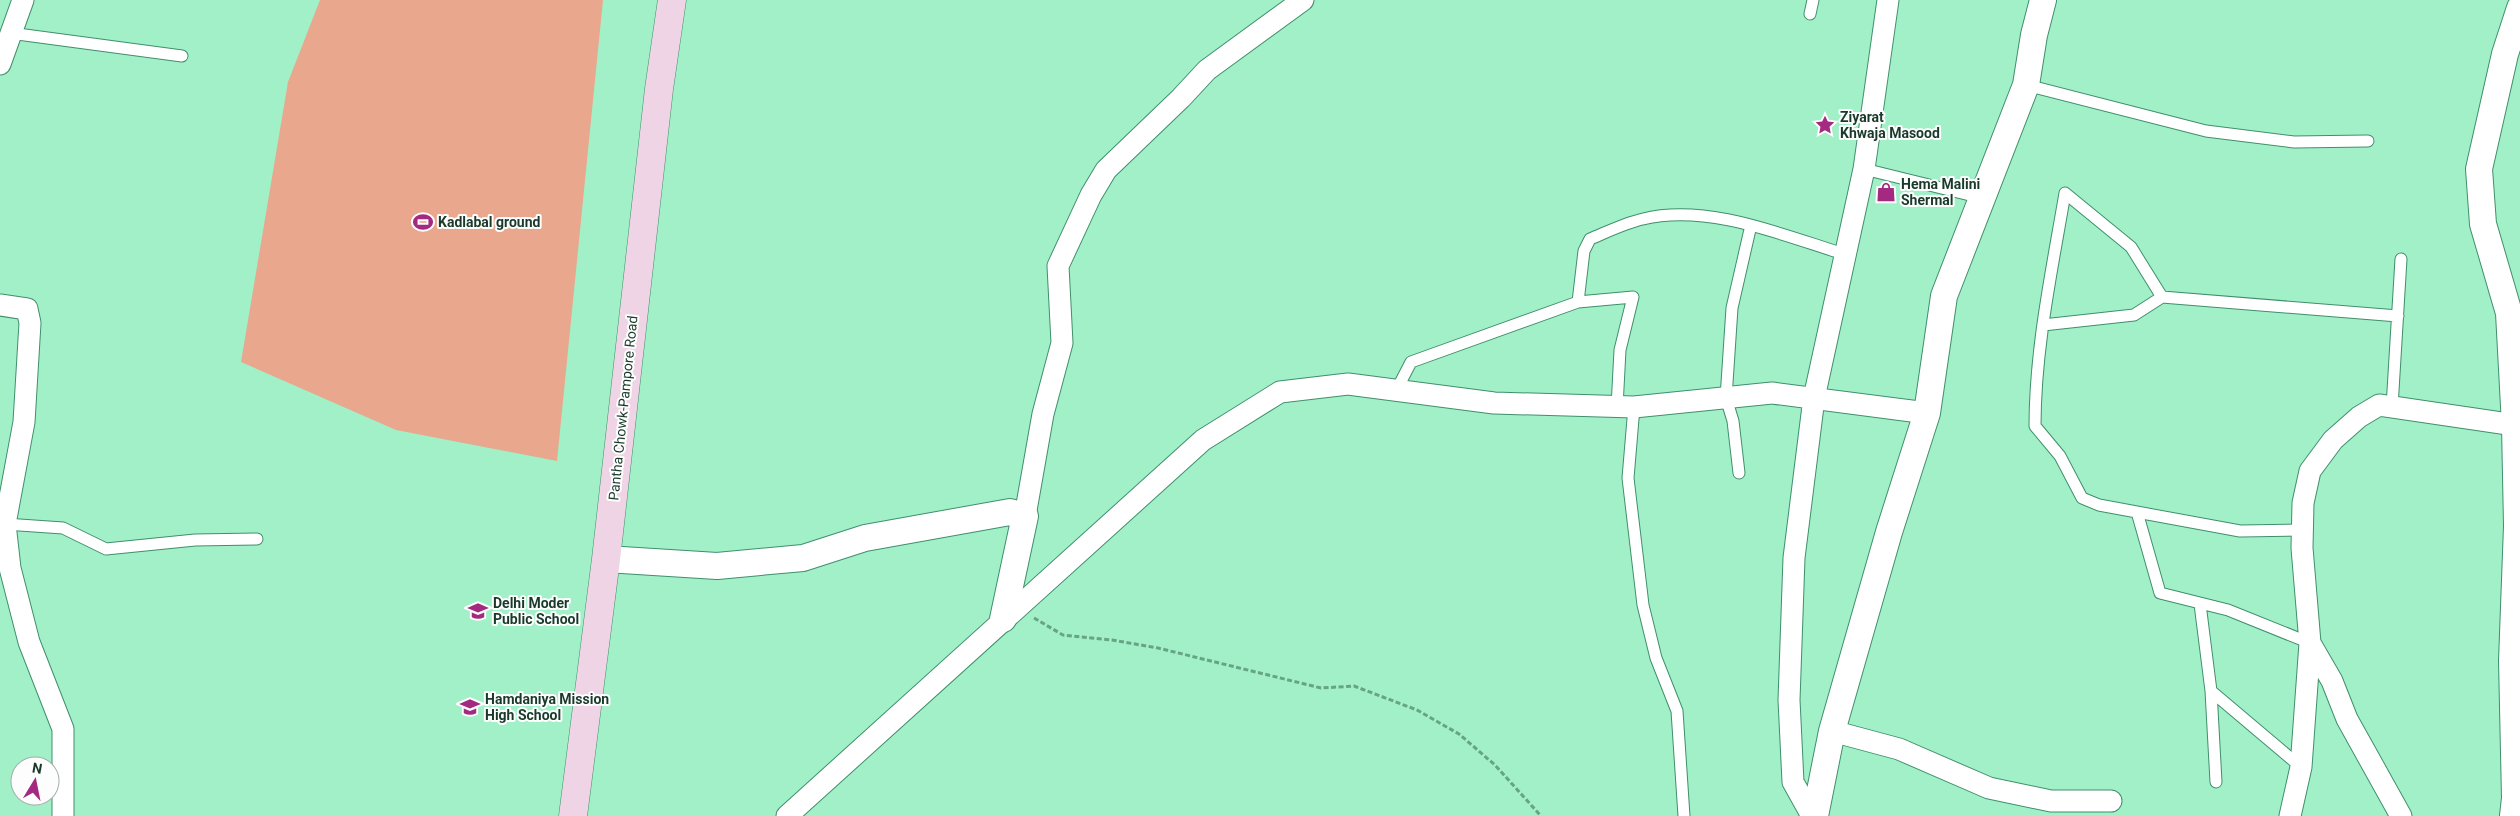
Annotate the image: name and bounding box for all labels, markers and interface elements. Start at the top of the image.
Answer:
place label: Ziyarat Khwaja Masood [1840,109,1940,141]
place icon: Ziyarat Khwaja Masood [1814,114,1836,136]
place label: Hema Malini Shermal [1901,176,1980,208]
shop icon: Hema Malini Shermal [1875,181,1897,203]
sports icon: Kadlabal ground [412,211,434,233]
place label: Kadlabal ground [438,214,541,230]
street label: Pantha Chowk-Pampore Road [605,315,641,501]
place label: Delhi Moder Public School [493,595,579,627]
school or university icon: Delhi Moder Public School [467,600,489,622]
place label: Hamdaniya Mission High School [485,691,609,723]
school or university icon: Hamdaniya Mission High School [459,696,481,718]
north arrow [10,756,60,806]
text: N [31,759,44,777]

